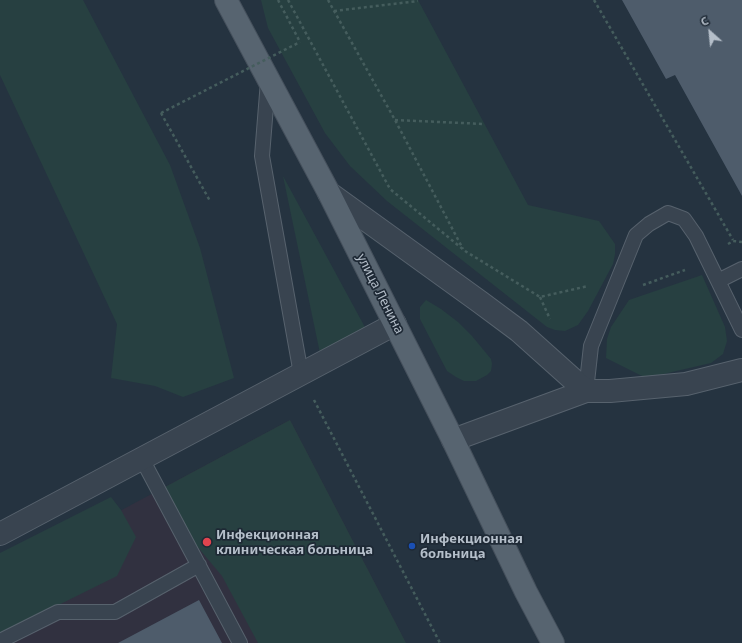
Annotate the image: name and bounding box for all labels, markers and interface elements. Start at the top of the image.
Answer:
north arrow [690,12,730,52]
text: С [698,13,711,29]
street label: улица Ленина [353,251,407,337]
place label: Инфекционная клиническая больница [216,527,373,558]
place label: Инфекционная больница [420,531,523,562]
marker: Инфекционная клиническая больница [201,536,213,548]
marker: Инфекционная больница [407,541,417,551]

